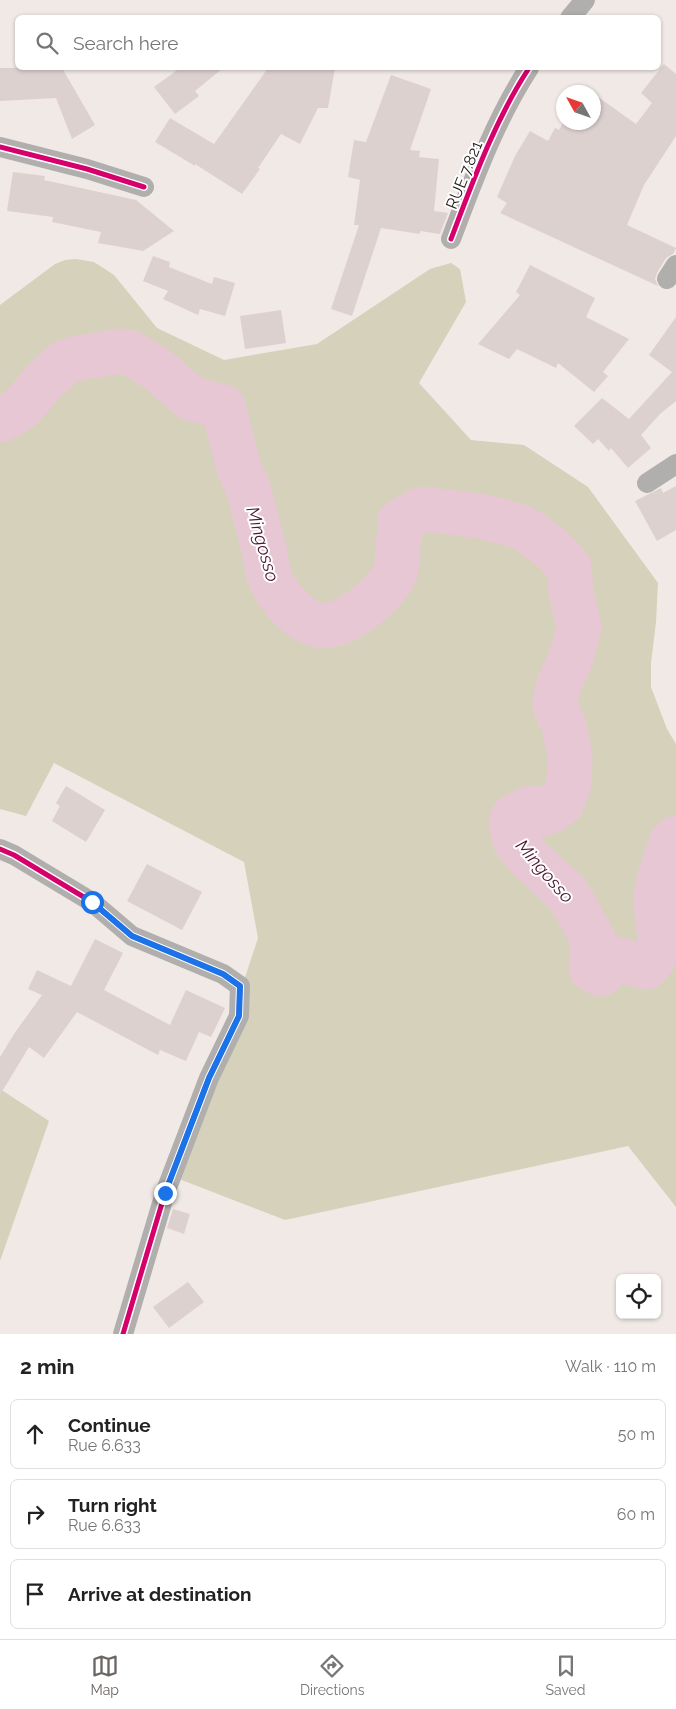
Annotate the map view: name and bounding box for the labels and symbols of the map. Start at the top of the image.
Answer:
north arrow [556,85,601,130]
street label: RUE 7.821 [442,138,486,212]
water label: Mingosso [242,504,284,584]
water label: Mingosso [512,835,578,907]
route start [81,891,104,914]
route end [154,1182,177,1205]

